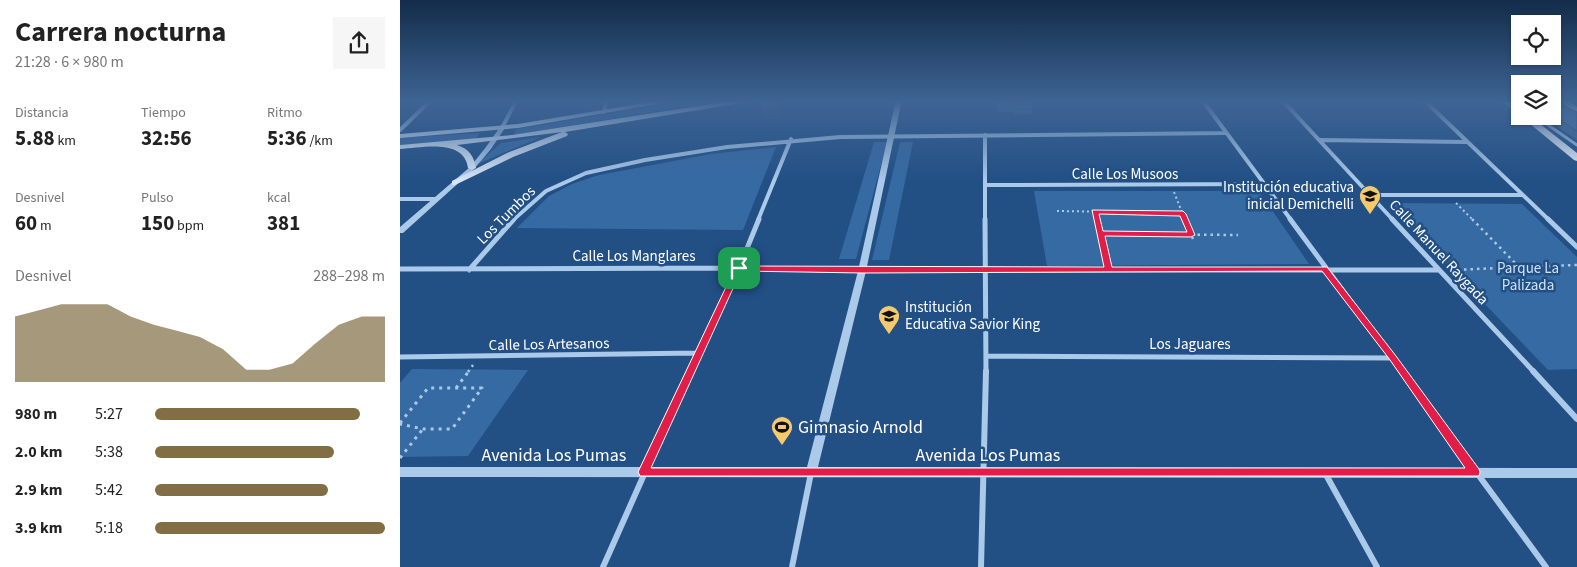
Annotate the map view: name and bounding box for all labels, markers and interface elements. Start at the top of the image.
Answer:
text: Carrera nocturna [15,12,226,52]
map controls [1511,15,1561,125]
button: locate [1511,15,1561,65]
button: share [333,17,385,69]
text: 21:28 · 6 × 980 m [15,51,124,73]
button: layers [1511,75,1561,125]
text: Distancia [15,103,69,123]
text: Tiempo [141,103,186,123]
text: Ritmo [267,103,302,123]
text: 5.88 [15,123,55,153]
text: 32:56 [141,123,192,153]
text: 5:36 [267,123,307,153]
text: km [55,131,76,151]
text: /km [307,131,333,151]
street label: Calle Los Musoos [1072,164,1178,185]
place label: Institución educativa inicial Demichelli [1223,177,1354,215]
street label: Los Tumbos [472,181,540,249]
school or university icon: Institución educativa inicial Demichelli [1358,184,1382,215]
text: Desnivel [15,188,65,208]
text: Pulso [141,188,174,208]
text: kcal [267,188,291,208]
street label: Calle Manuel Raygada [1384,195,1493,310]
text: 60 [15,208,37,238]
text: 150 [141,208,174,238]
text: 381 [267,208,300,238]
text: m [37,216,52,236]
text: bpm [174,216,204,236]
street label: Calle Los Manglares [572,246,696,267]
pin [718,247,760,289]
icon: arrive [725,254,753,282]
park label: Parque La Palizada [1497,258,1559,296]
text: Desnivel [15,265,72,287]
text: 288–298 m [313,265,385,287]
place label: Institución Educativa Savior King [905,297,1040,335]
school or university icon: Institución Educativa Savior King [877,304,901,335]
street label: Calle Los Artesanos [488,333,610,356]
street label: Los Jaguares [1149,334,1231,355]
text: 980 m [15,403,57,425]
text: 5:27 [95,403,123,425]
sports icon: Gimnasio Arnold [770,415,794,446]
place label: Gimnasio Arnold [798,415,923,440]
text: 2.0 km [15,441,62,463]
text: 5:38 [95,441,123,463]
street label: Avenida Los Pumas [482,443,626,468]
street label: Avenida Los Pumas [916,443,1060,468]
text: 2.9 km [15,479,62,501]
text: 5:42 [95,479,123,501]
text: 3.9 km [15,517,62,539]
text: 5:18 [95,517,123,539]

